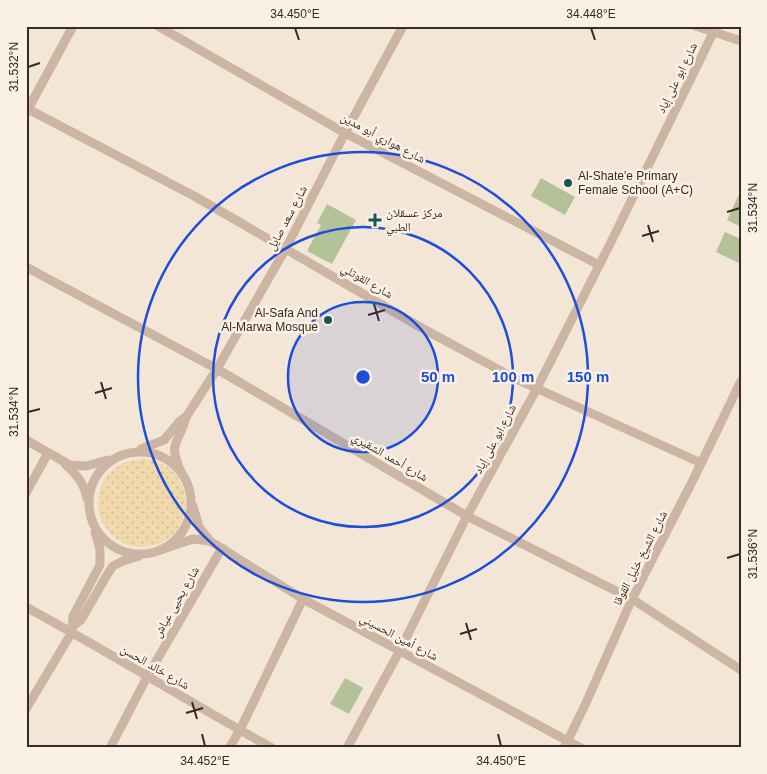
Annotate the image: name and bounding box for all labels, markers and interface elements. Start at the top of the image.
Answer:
text: 34.450°E [270,7,320,21]
text: 34.448°E [566,7,616,21]
street label: شارع ابو على إياد [654,40,701,116]
text: 31.532°N [7,42,21,92]
street label: شارع هواري أبو مدين [337,110,428,169]
place label: Al-Shate'e Primary Female School (A+C) [578,169,693,197]
marker: Al-Shate'e Primary Female School (A+C) [562,177,574,189]
street label: شارع سعد صايل [264,183,311,253]
text: 31.534°N [746,183,760,233]
place label: مركز عسقلان الطبي [386,206,443,237]
marker: مركز عسقلان الطبي [368,213,382,227]
street label: شارع القوتلي [337,261,395,304]
place label: Al-Safa And Al-Marwa Mosque [221,306,318,334]
marker: Al-Safa And Al-Marwa Mosque [322,314,334,326]
centre of rings [354,368,372,386]
text: 50 m [421,368,455,385]
text: 100 m [492,368,534,385]
text: 150 m [567,368,609,385]
text: 31.534°N [7,387,21,437]
street label: شارع ابو على إياد [471,402,520,477]
street label: شارع أحمد الشقيري [348,430,430,487]
street label: شارع الشيخ خليل القوقا [610,508,671,608]
text: 31.536°N [746,529,760,579]
street label: شارع يحيى عياش [150,564,203,641]
street label: شارع أمين الحسيني [356,610,441,666]
street label: شارع خالد الحسن [118,642,192,693]
text: 34.452°E [180,754,230,768]
text: 34.450°E [476,754,526,768]

